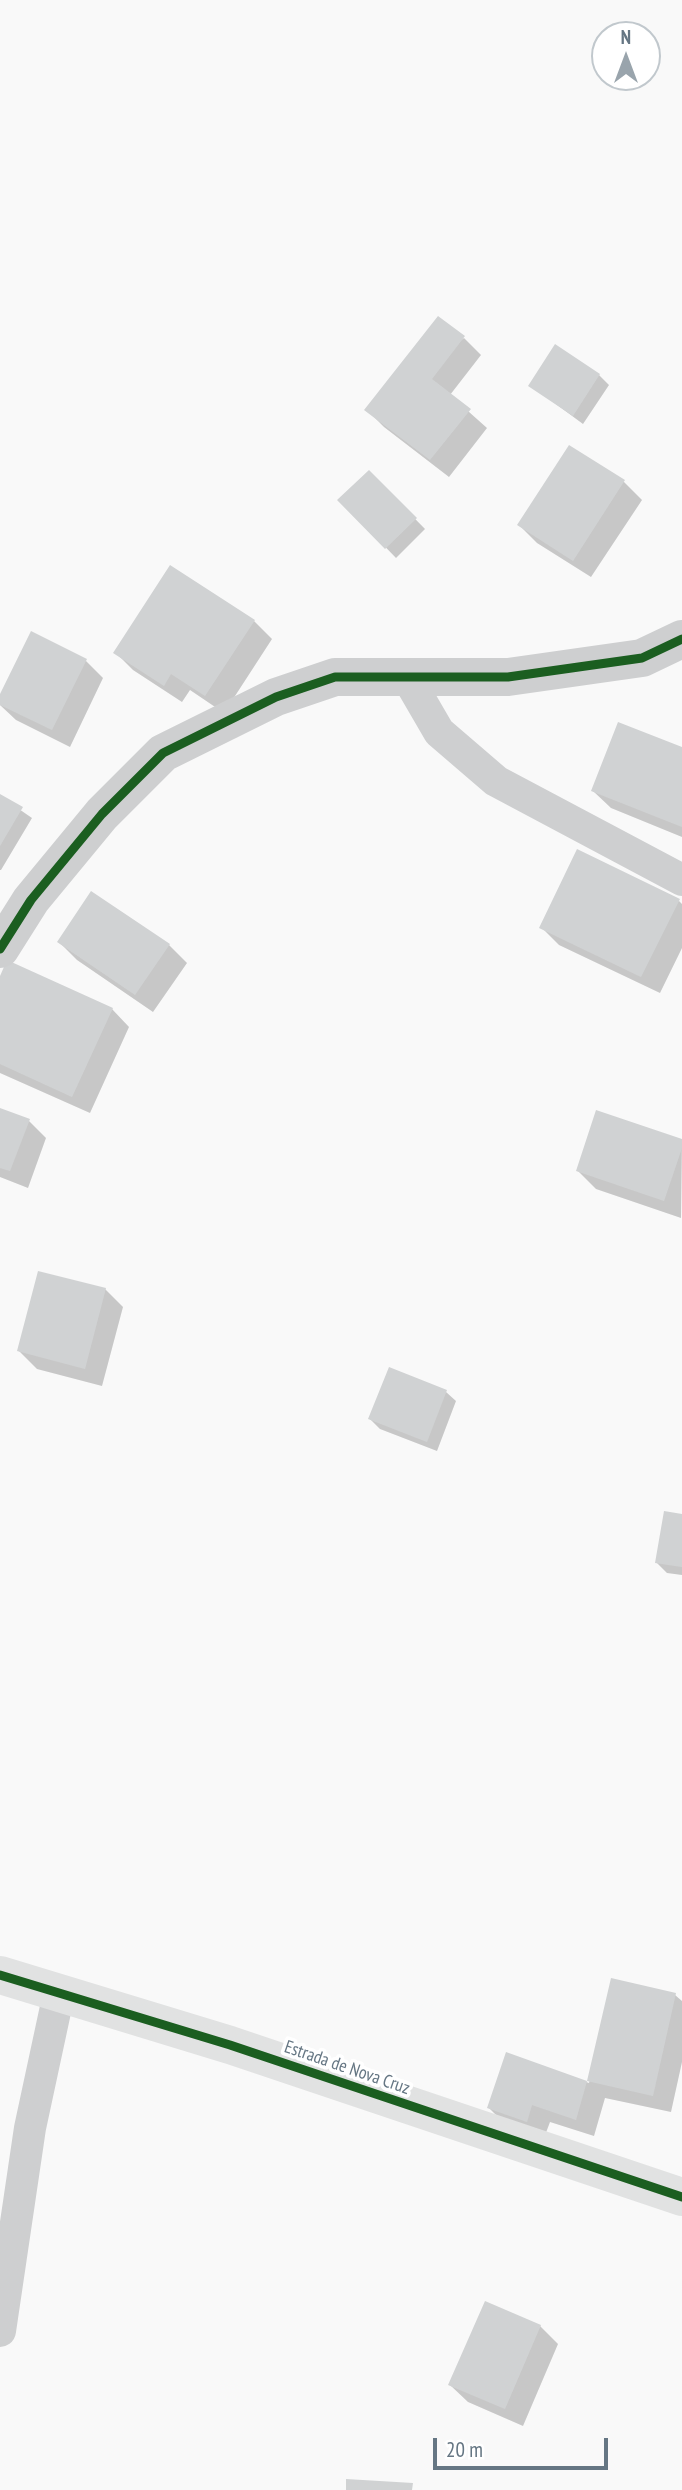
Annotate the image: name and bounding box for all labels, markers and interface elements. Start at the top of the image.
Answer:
north arrow [591,21,661,91]
text: N [621,25,631,49]
street label: Estrada de Nova Cruz [281,2036,413,2100]
scale bar [437,2424,612,2468]
text: 20 m [446,2436,483,2463]

